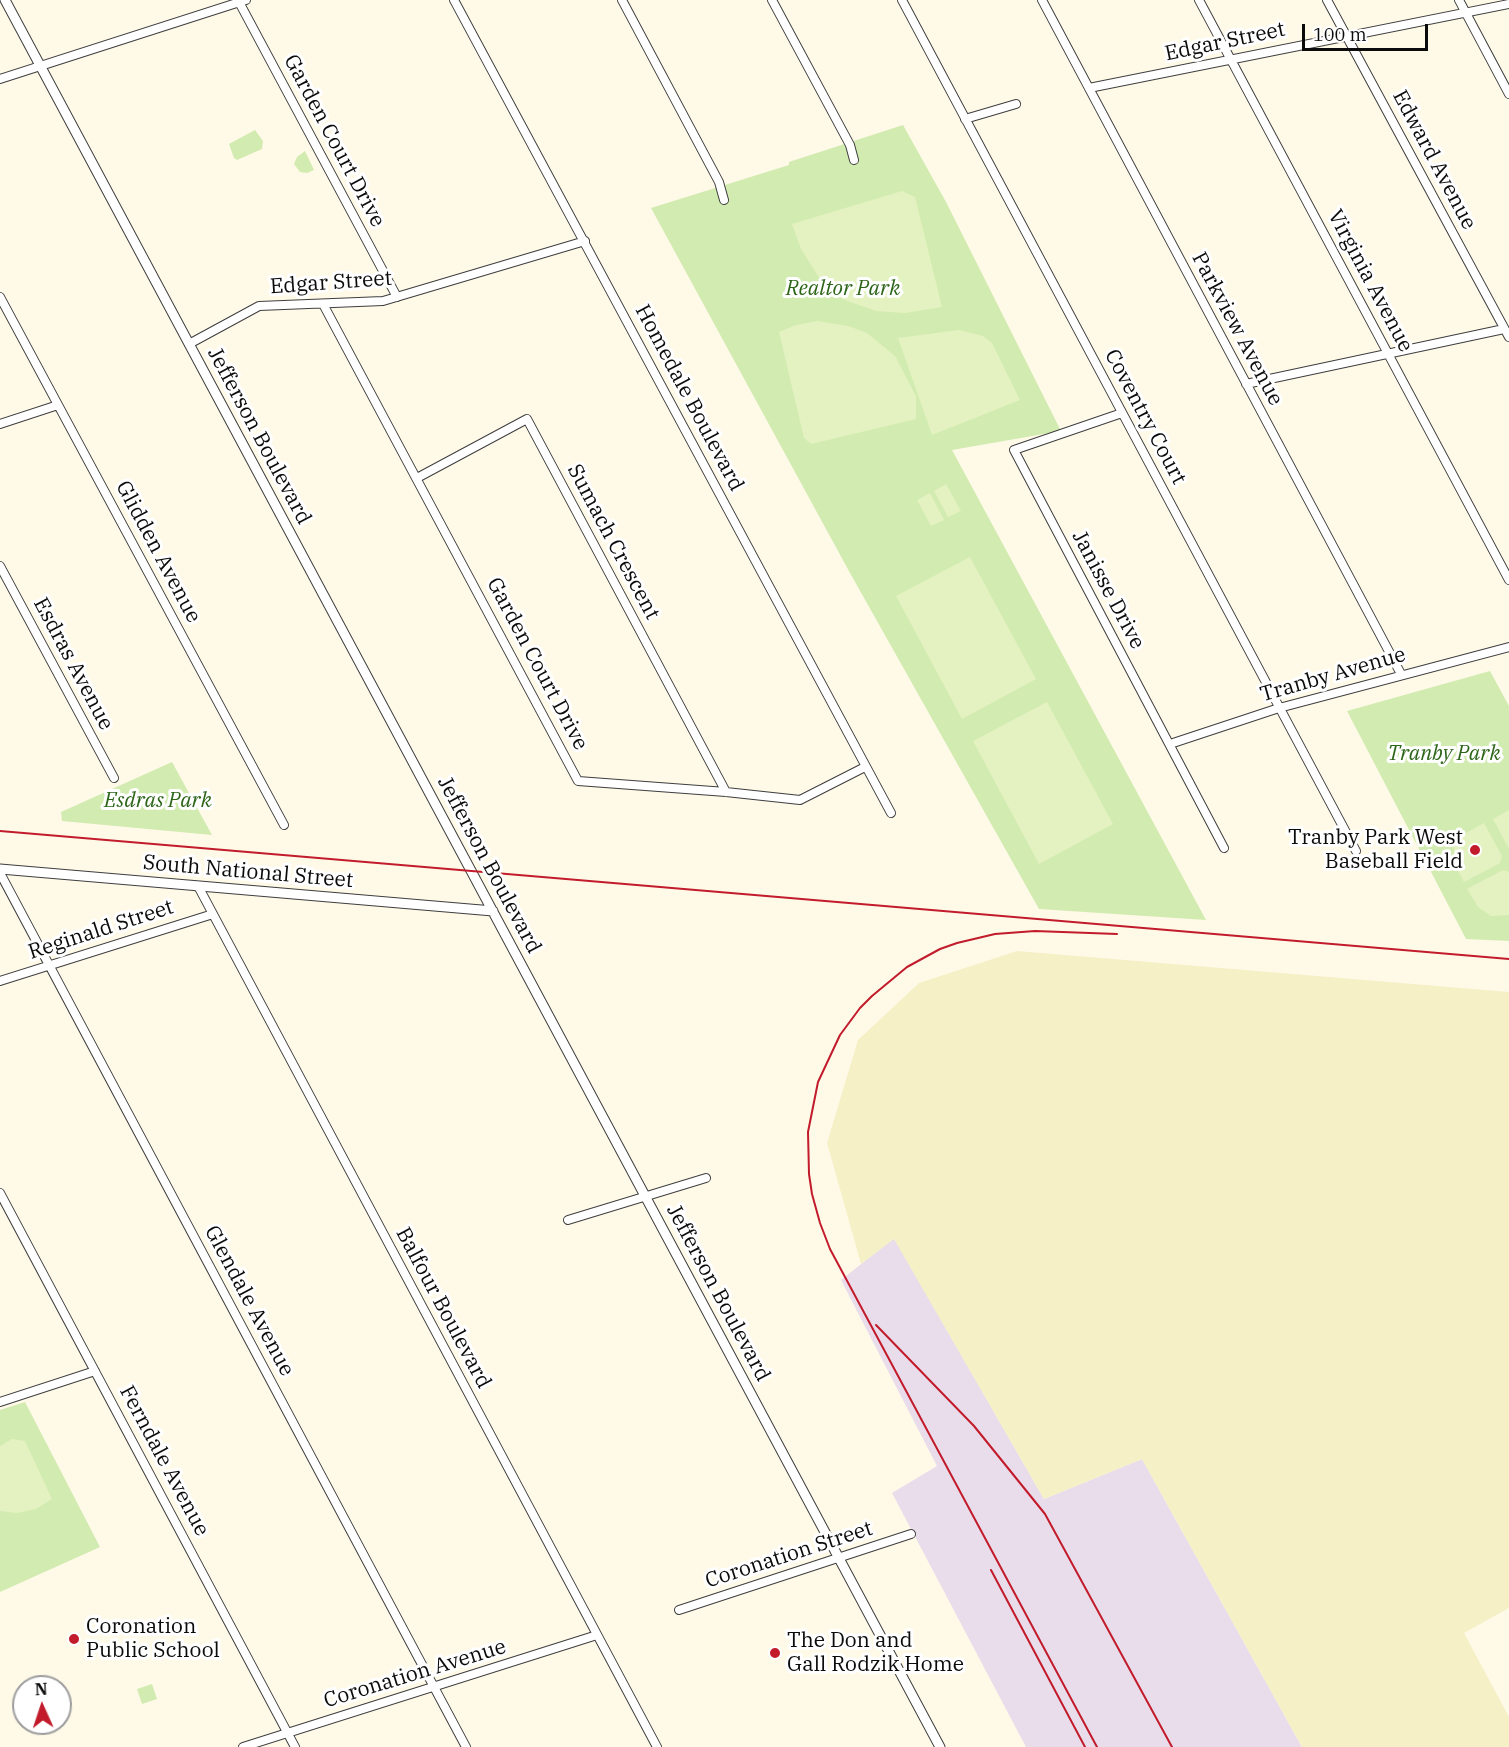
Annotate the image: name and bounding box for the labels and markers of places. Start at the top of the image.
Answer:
place label: Tranby Park West Baseball Field [1288,825,1463,875]
marker: Tranby Park West Baseball Field [1468,843,1482,857]
place label: Coronation Public School [86,1614,220,1664]
place label: The Don and Gall Rodzik Home [787,1628,964,1678]
marker: Coronation Public School [67,1632,81,1646]
marker: The Don and Gall Rodzik Home [768,1646,782,1660]

